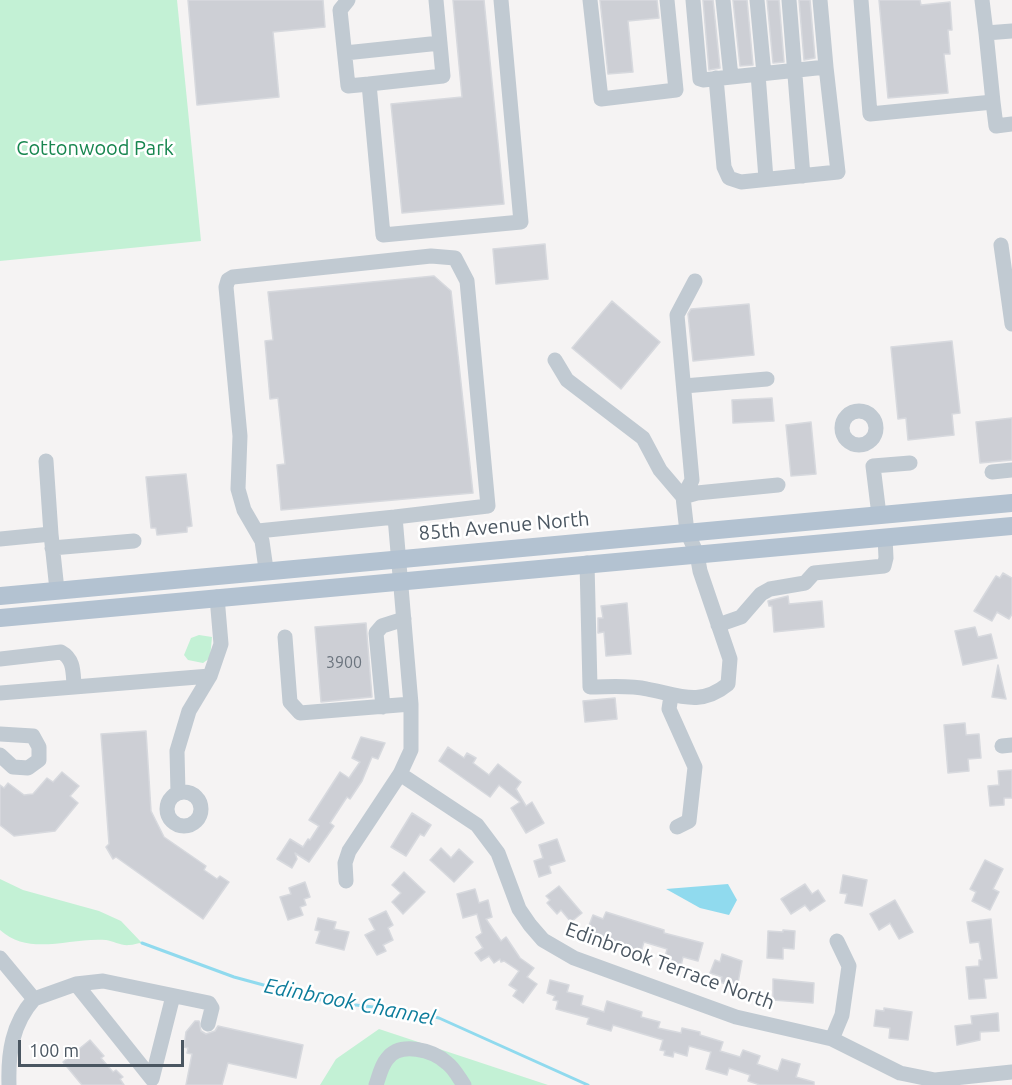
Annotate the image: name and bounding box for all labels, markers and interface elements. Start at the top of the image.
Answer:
park label: Cottonwood Park [16,136,174,160]
street label: 85th Avenue North [418,507,590,545]
house number: 3900 [326,653,362,673]
street label: Edinbrook Terrace North [562,917,778,1015]
water label: Edinbrook Channel [262,973,438,1031]
scale bar [21,1028,188,1066]
text: 100 m [29,1040,79,1060]

